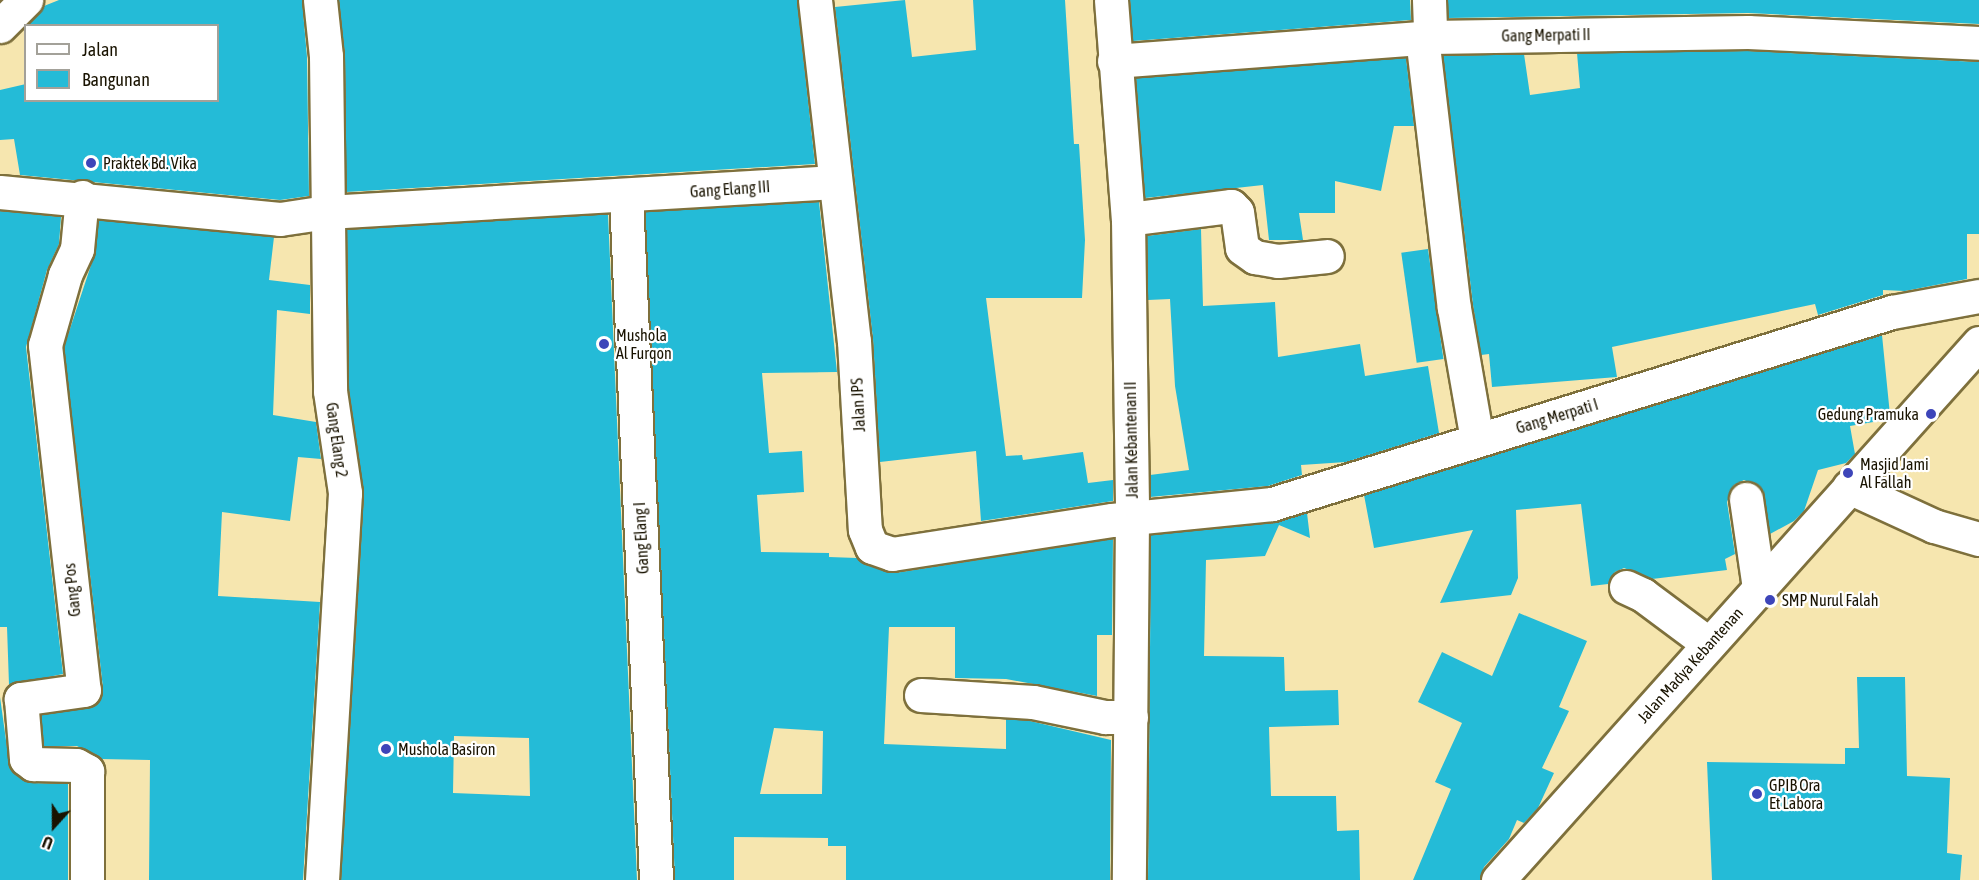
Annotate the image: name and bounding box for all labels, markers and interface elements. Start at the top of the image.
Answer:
legend [24,24,219,102]
street label: Gang Merpati II [1501,25,1591,45]
text: Jalan [82,39,118,60]
text: Bangunan [82,69,150,90]
place label: Praktek Bd. Vika [103,153,197,173]
marker: Praktek Bd. Vika [84,156,98,170]
street label: Gang Elang III [689,177,771,201]
place label: Mushola Al Furqon [616,325,672,363]
marker: Mushola Al Furqon [597,337,611,351]
street label: Jalan JPS [847,378,869,432]
street label: Jalan Kebantenan II [1120,381,1142,499]
street label: Gang Merpati I [1514,394,1600,438]
street label: Gang Elang 2 [322,401,352,479]
place label: Gedung Pramuka [1818,404,1919,424]
marker: Gedung Pramuka [1924,407,1938,421]
place label: Masjid Jami Al Fallah [1860,454,1929,492]
marker: Masjid Jami Al Fallah [1841,466,1855,480]
street label: Gang Elang I [630,501,652,575]
street label: Gang Pos [60,562,84,618]
place label: SMP Nurul Falah [1782,590,1879,610]
marker: SMP Nurul Falah [1763,593,1777,607]
street label: Jalan Madya Kebantenan [1633,603,1747,727]
place label: Mushola Basiron [398,739,496,759]
marker: Mushola Basiron [379,742,393,756]
place label: GPIB Ora Et Labora [1769,775,1823,813]
marker: GPIB Ora Et Labora [1750,787,1764,801]
north arrow [24,796,84,856]
text: U [40,833,55,853]

